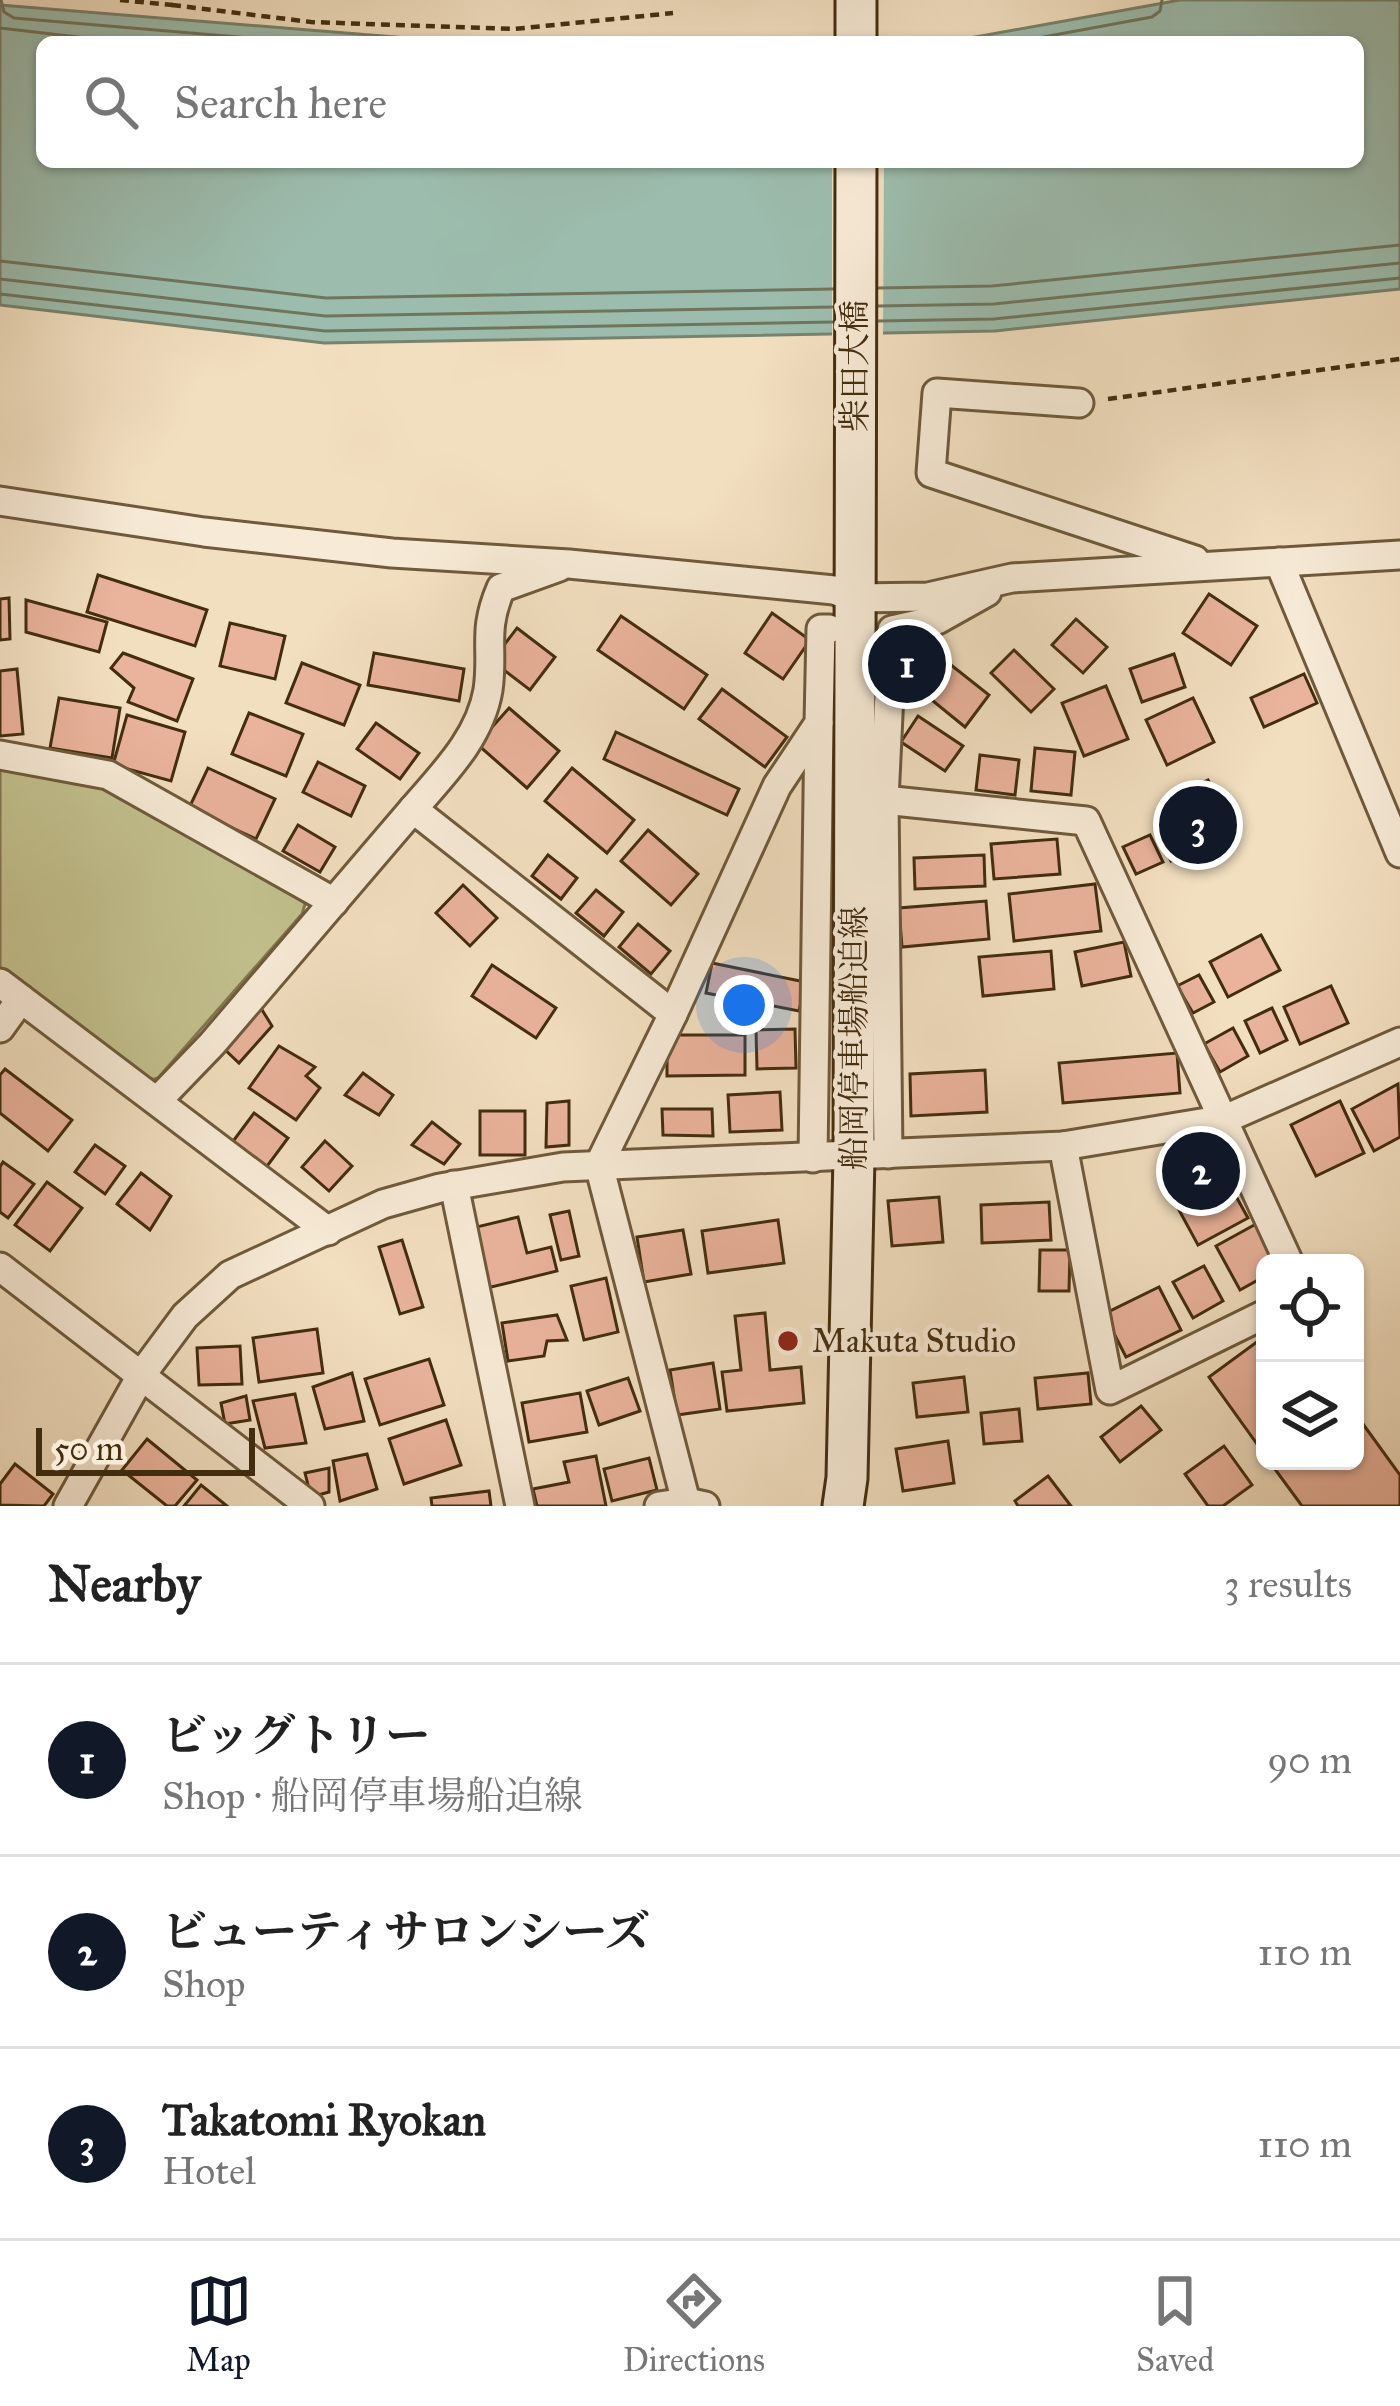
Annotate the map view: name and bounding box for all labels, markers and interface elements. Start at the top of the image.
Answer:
search box [36,36,1364,168]
icon: search [78,69,144,135]
text: Search here [174,75,387,130]
street label: 柴田大橋 [835,300,875,432]
pin: 1 [868,619,946,709]
pin: 3 [1159,780,1237,870]
street label: 船岡停車場船迫線 [834,906,874,1170]
your location [714,975,774,1035]
pin: 2 [1162,1126,1240,1216]
map controls [1256,1254,1364,1470]
button: locate [1256,1254,1364,1362]
place label: Makuta Studio [812,1321,1016,1361]
marker: Makuta Studio [775,1328,801,1354]
button: layers [1256,1362,1364,1470]
scale bar [36,1422,255,1475]
text: 50 m [54,1429,123,1469]
text: Nearby [48,1553,200,1615]
text: 3 results [1224,1560,1352,1608]
text: ビッグトリー [162,1708,430,1763]
text: 1 [79,1736,95,1784]
text: 90 m [1267,1736,1352,1784]
text: Shop · 船岡停車場船迫線 [162,1772,583,1820]
text: ビューティサロンシーズ [162,1904,650,1959]
text: 2 [77,1928,97,1976]
text: 110 m [1257,1928,1352,1976]
text: Shop [162,1960,245,2008]
text: Takatomi Ryokan [162,2092,486,2147]
text: 3 [79,2120,95,2168]
text: 110 m [1257,2120,1352,2168]
text: Hotel [162,2147,256,2195]
tab: Map [186,2268,252,2380]
tab: Directions [623,2268,765,2380]
tab: Saved [1136,2268,1214,2380]

